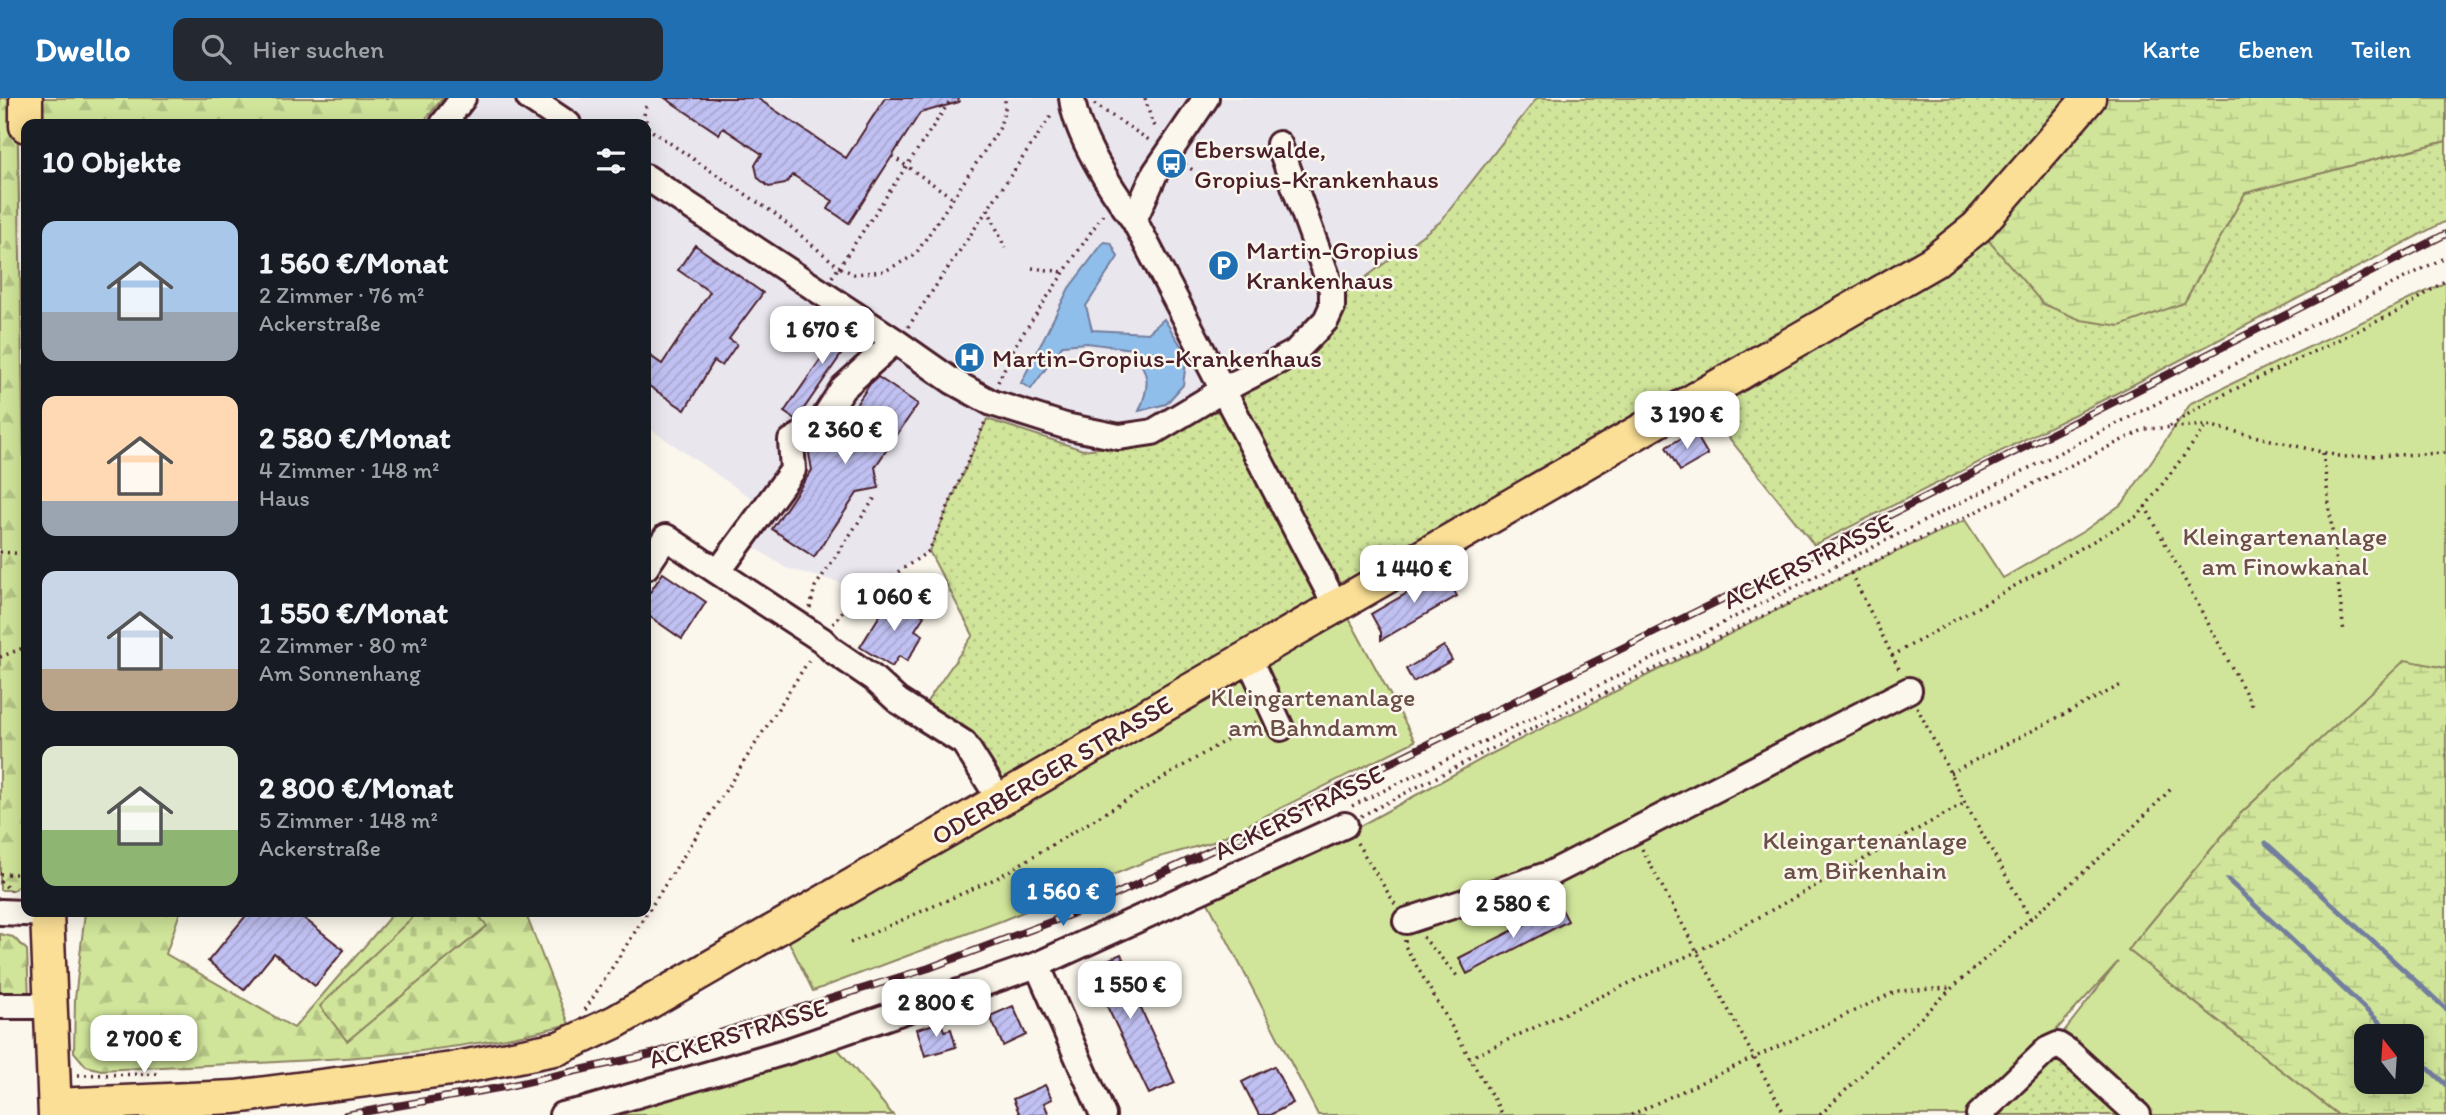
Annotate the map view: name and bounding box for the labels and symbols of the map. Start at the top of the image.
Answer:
place label: Eberswalde, Gropius-Krankenhaus [1194,133,1439,195]
bus stop icon: Eberswalde, Gropius-Krankenhaus [1154,147,1188,181]
place label: Martin-Gropius Krankenhaus [1246,234,1419,296]
parking icon: Martin-Gropius Krankenhaus [1206,248,1240,282]
pin: 1 670 € [757,306,887,366]
hospital icon: Martin-Gropius-Krankenhaus [952,341,986,375]
place label: Martin-Gropius-Krankenhaus [992,342,1322,374]
pin: 3 190 € [1622,392,1752,451]
pin: 2 360 € [780,406,910,466]
street label: ACKERSTRASSE [1718,506,1898,616]
park label: Kleingartenanlage am Finowkanal [2183,520,2387,582]
pin: 1 440 € [1349,546,1479,605]
pin: 1 060 € [829,574,959,633]
park label: Kleingartenanlage am Bahndamm [1211,681,1415,743]
street label: ODERBERGER STRASSE [926,688,1178,852]
street label: ACKERSTRASSE [1209,757,1389,867]
park label: Kleingartenanlage am Birkenhain [1763,824,1967,886]
pin: 1 560 € [998,868,1128,928]
pin: 2 580 € [1448,880,1578,940]
pin: 1 550 € [1065,962,1195,1021]
pin: 2 800 € [871,979,1001,1039]
street label: ACKERSTRASSE [645,991,831,1075]
pin: 2 700 € [79,1016,209,1075]
north arrow [2354,1024,2424,1094]

